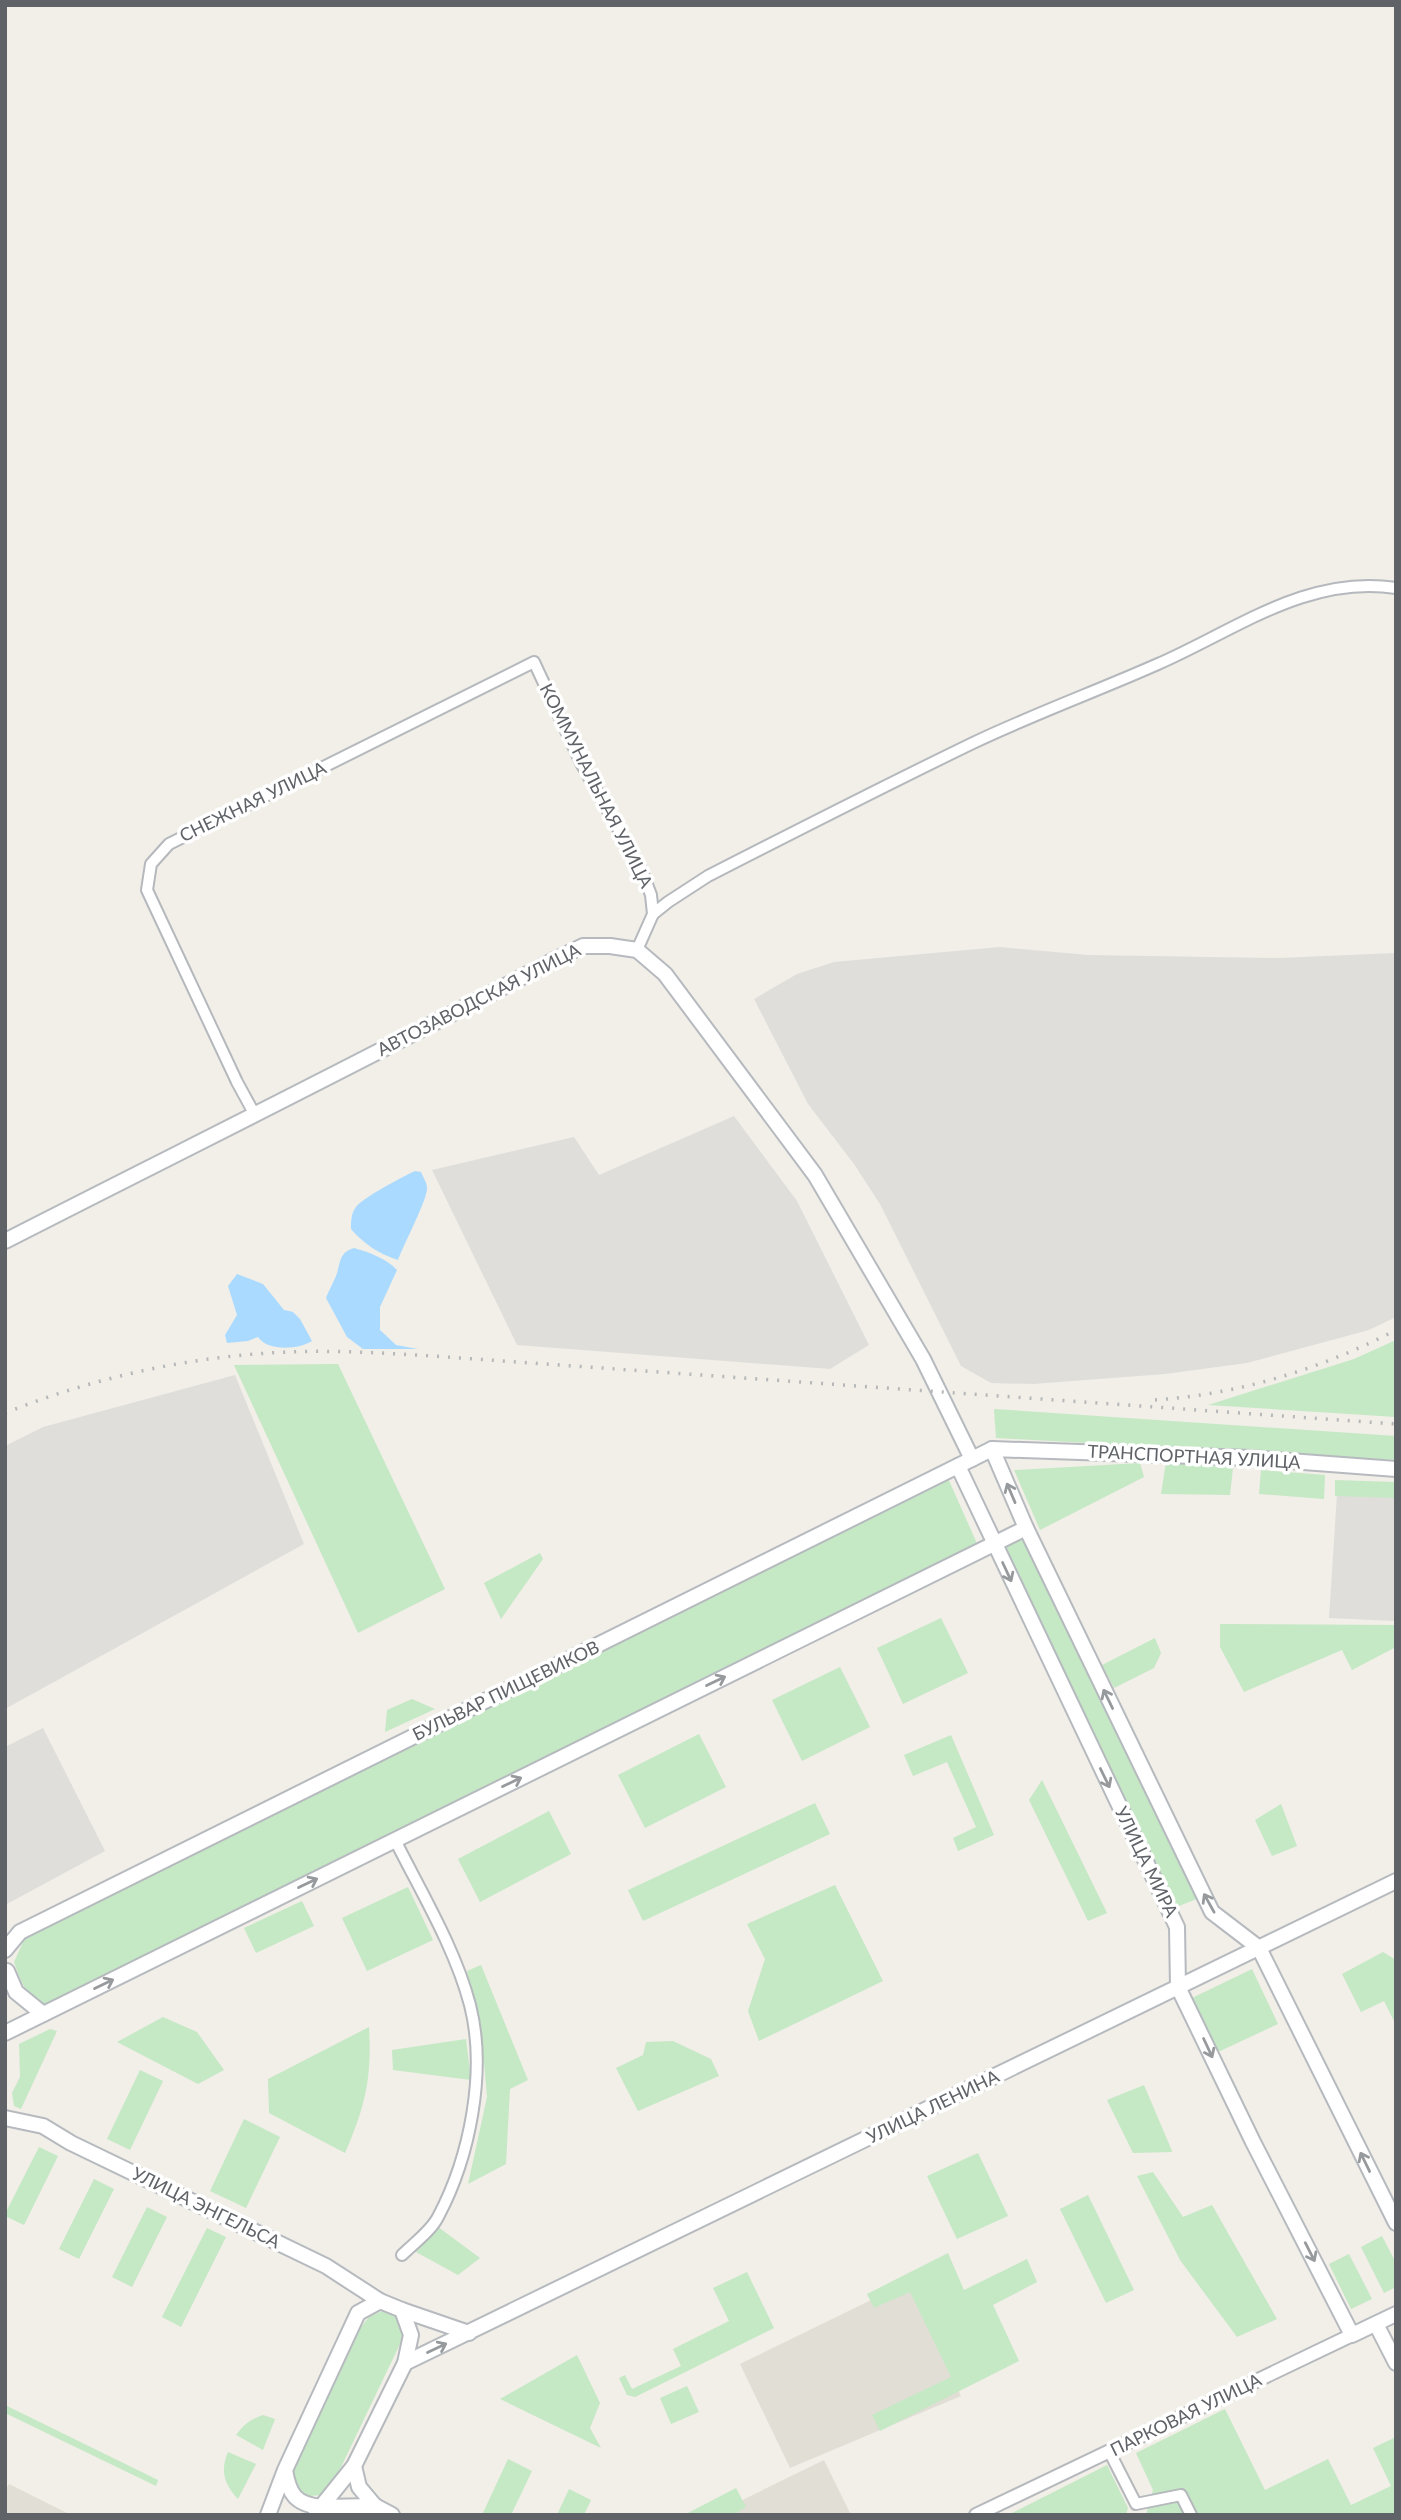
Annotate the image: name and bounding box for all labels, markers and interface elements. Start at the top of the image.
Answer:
street label: КОММУНАЛЬНАЯ УЛИЦА [536,680,658,892]
street label: СНЕЖНАЯ УЛИЦА [176,756,330,846]
street label: АВТОЗАВОДСКАЯ УЛИЦА [373,938,585,1060]
street label: ТРАНСПОРТНАЯ УЛИЦА [1087,1439,1302,1473]
one-way arrow [1004,1483,1017,1505]
one-way arrow [1001,1561,1014,1583]
street label: БУЛЬВАР ПИЩЕВИКОВ [409,1635,602,1745]
one-way arrow [705,1674,726,1688]
one-way arrow [1101,1689,1115,1710]
one-way arrow [1099,1767,1112,1788]
one-way arrow [501,1775,522,1789]
street label: УЛИЦА МИРА [1111,1803,1184,1921]
one-way arrow [297,1876,318,1890]
one-way arrow [1202,1893,1216,1913]
one-way arrow [93,1976,114,1990]
one-way arrow [1202,2037,1215,2059]
street label: УЛИЦА ЛЕНИНА [863,2064,1003,2148]
one-way arrow [1358,2152,1372,2173]
street label: УЛИЦА ЭНГЕЛЬСА [129,2162,285,2253]
one-way arrow [1303,2241,1317,2262]
one-way arrow [426,2341,447,2354]
street label: ПАРКОВАЯ УЛИЦА [1106,2368,1266,2460]

